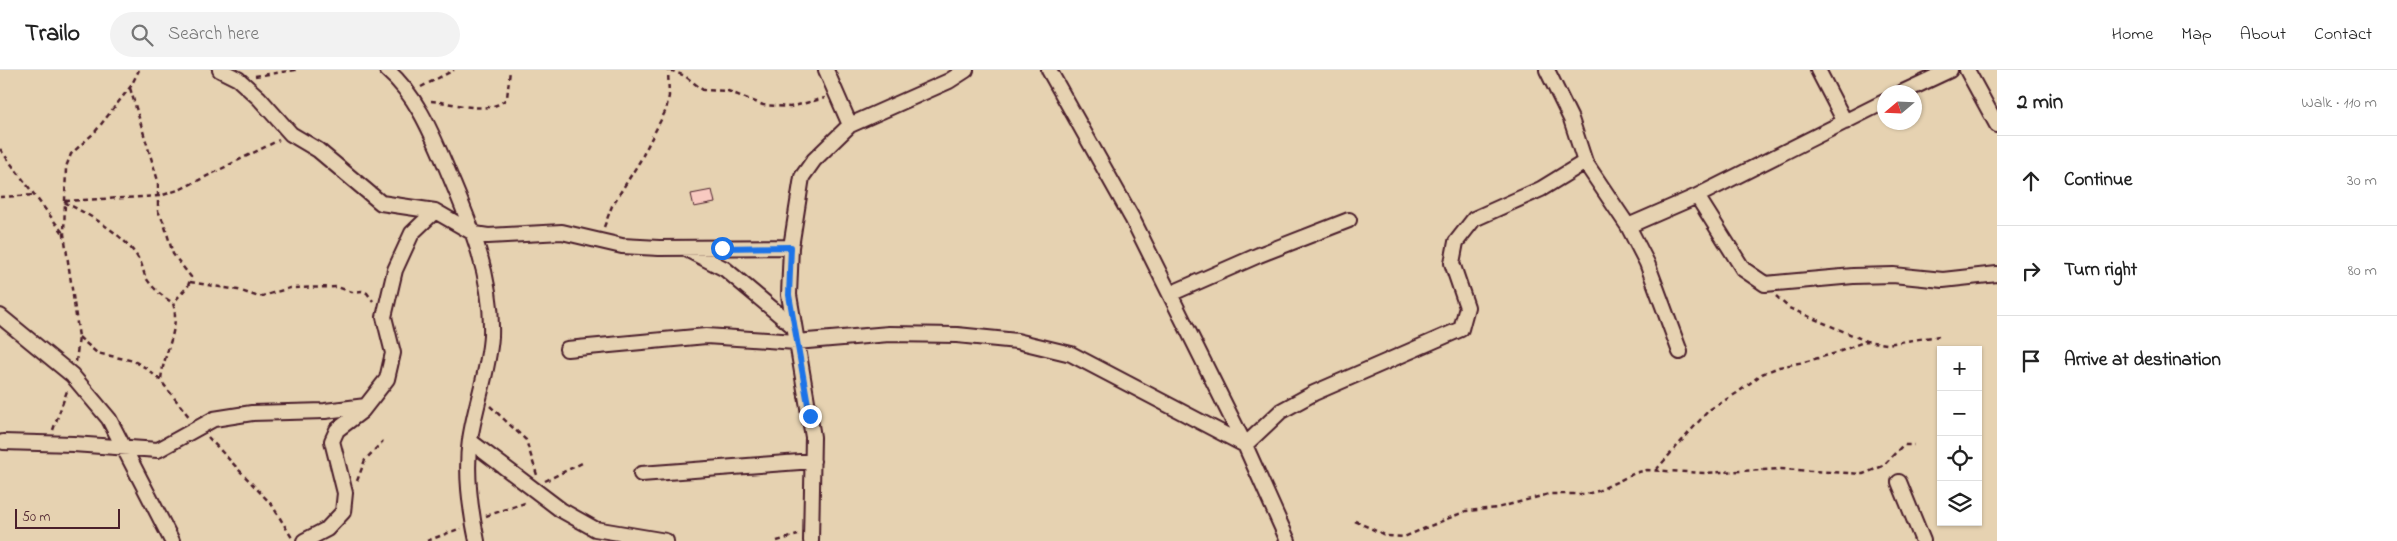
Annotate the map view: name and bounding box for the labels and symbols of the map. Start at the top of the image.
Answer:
north arrow [1877,85,1922,130]
route start [711,237,734,260]
route end [799,405,822,428]
scale bar [15,506,120,529]

